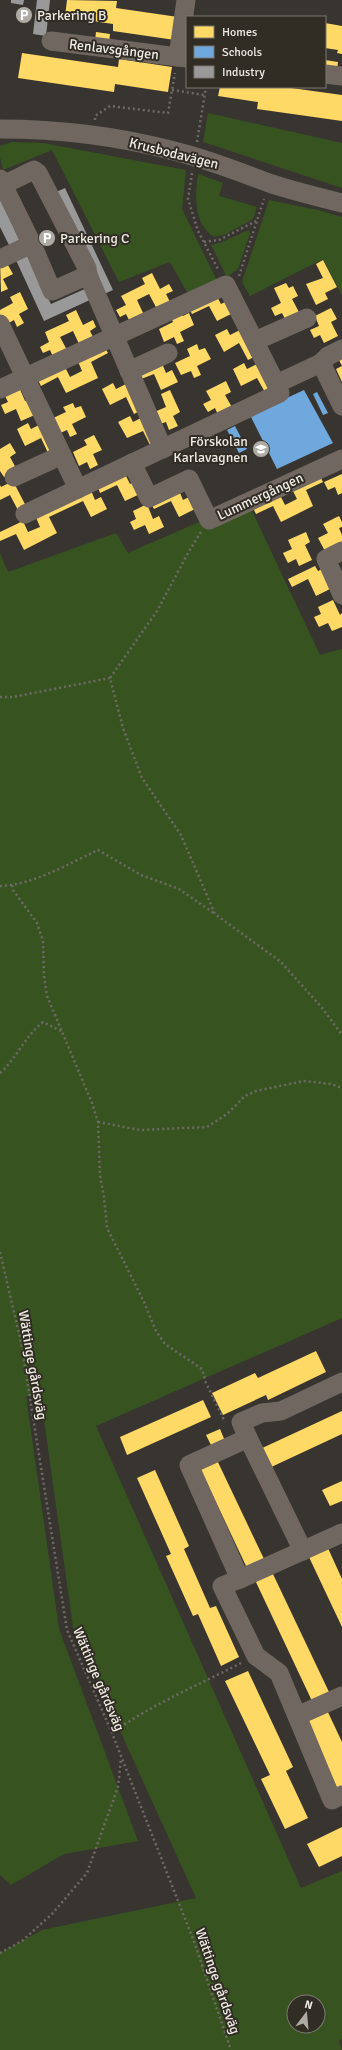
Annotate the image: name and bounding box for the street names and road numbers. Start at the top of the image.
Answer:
street label: Renlavsgången [68,36,160,63]
street label: Krusbodavägen [127,134,220,173]
street label: Lummergången [214,469,306,524]
street label: Wättinge gårdsväg [14,1309,51,1421]
street label: Wättinge gårdsväg [69,1625,128,1734]
street label: Wättinge gårdsväg [191,1926,244,2036]

